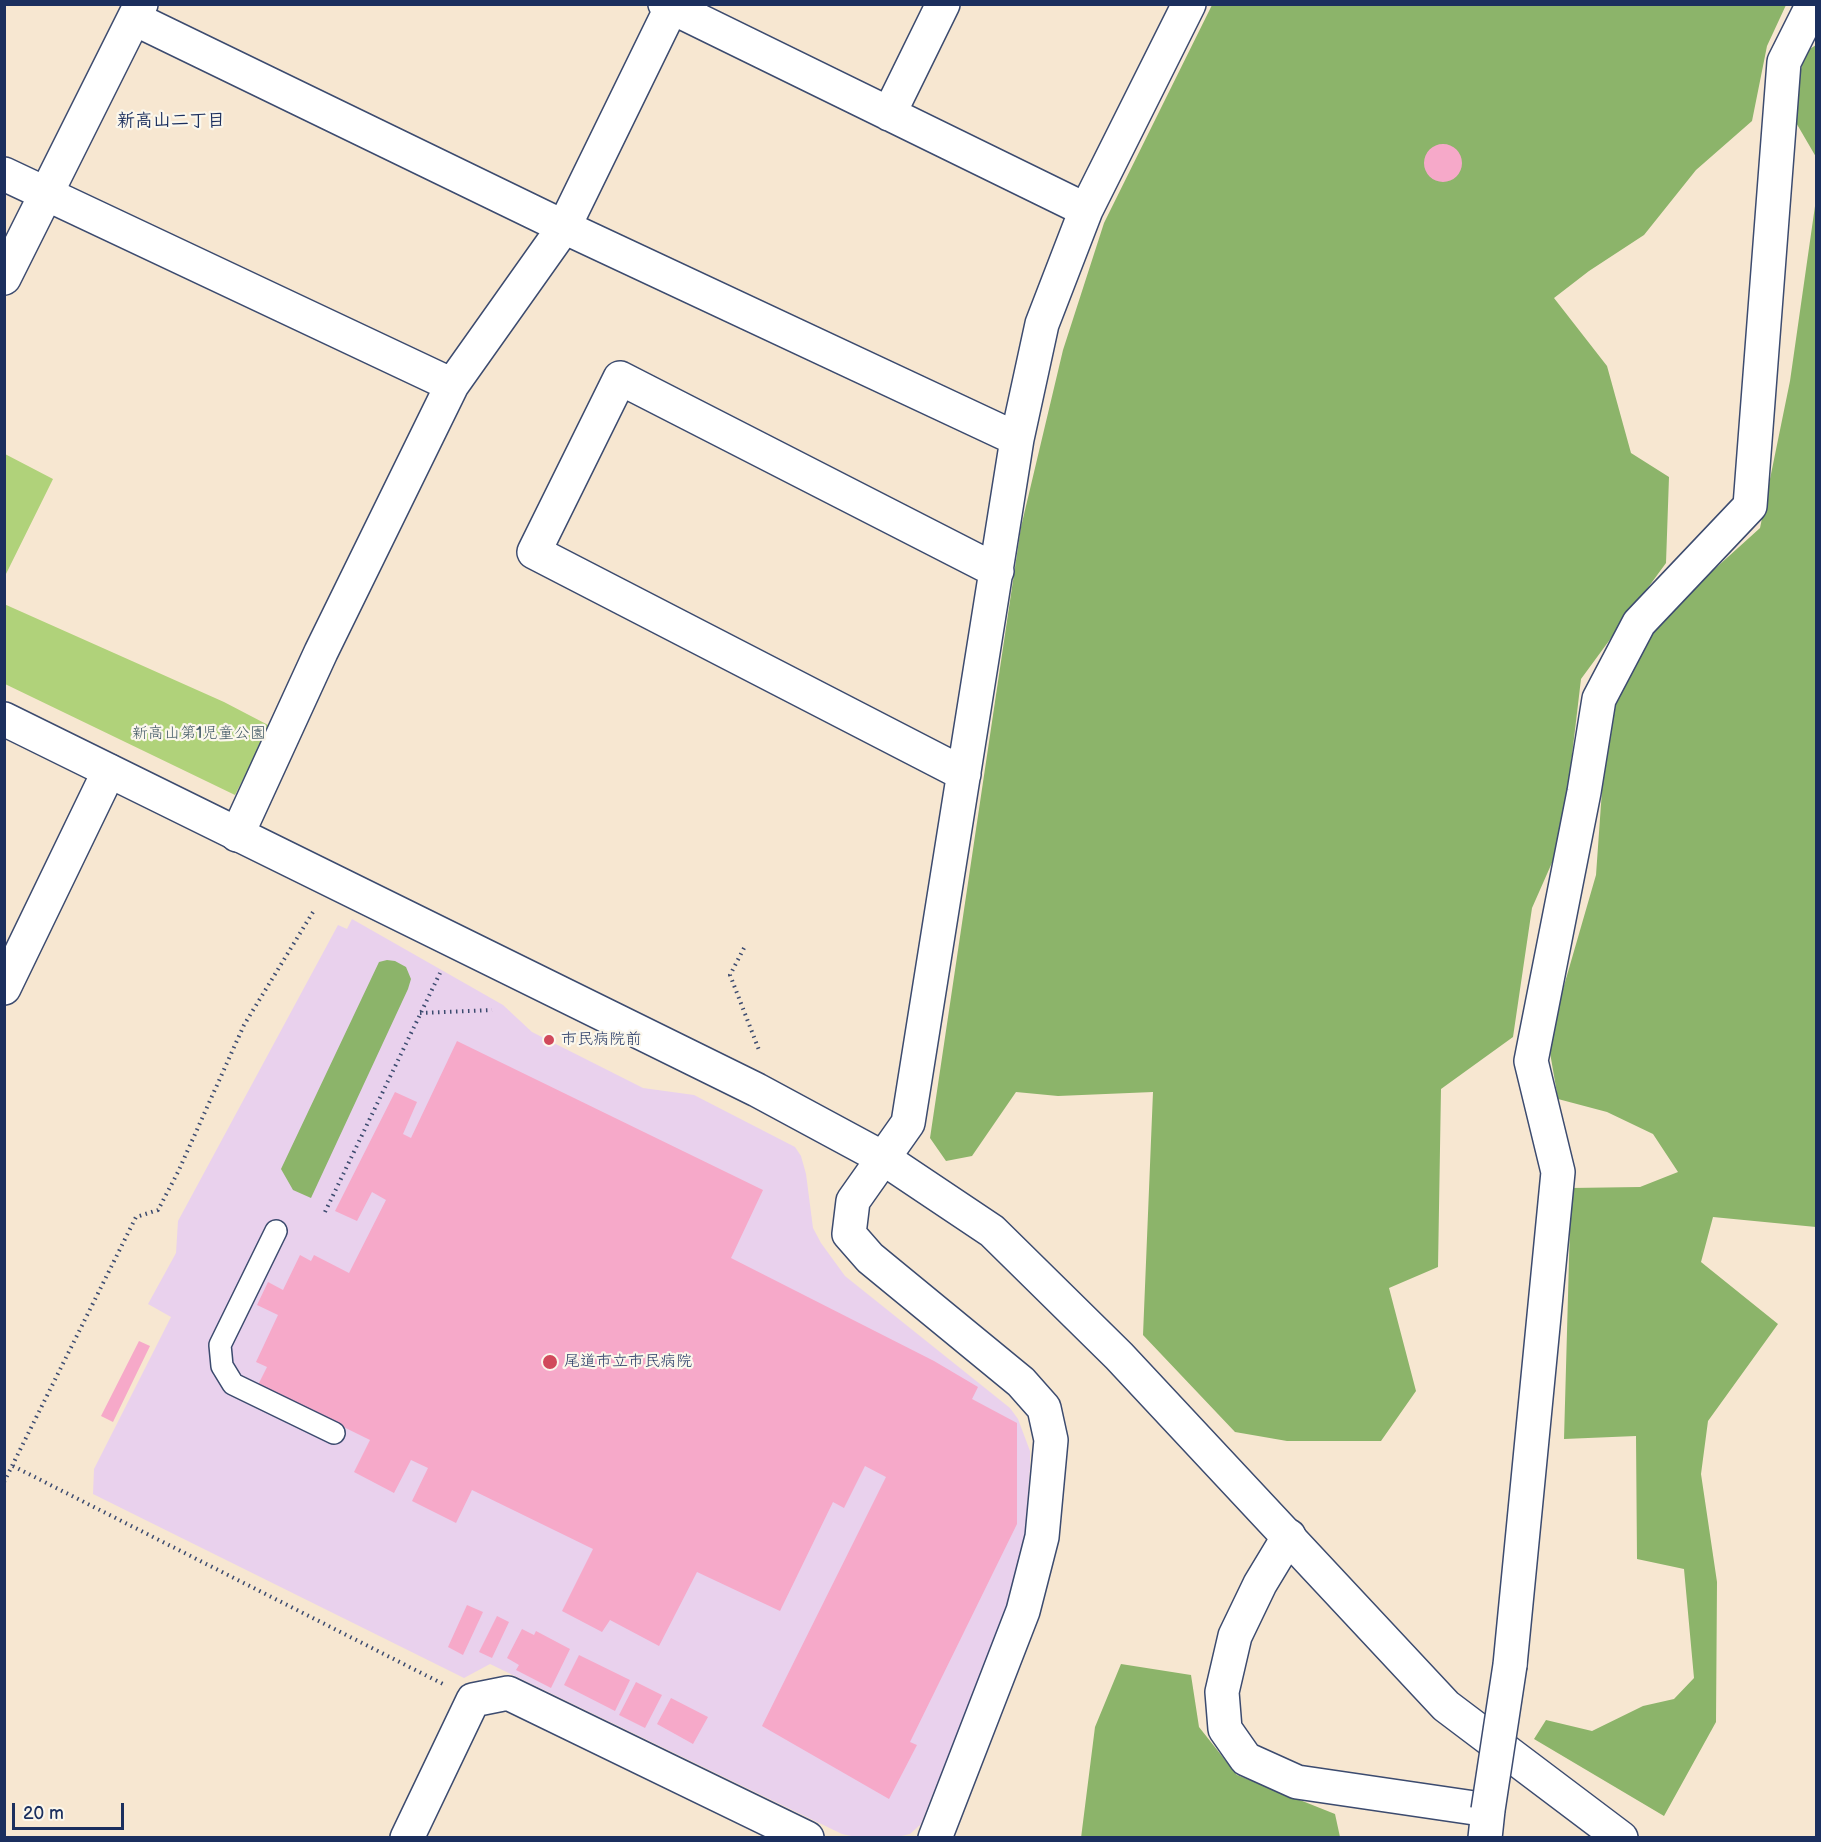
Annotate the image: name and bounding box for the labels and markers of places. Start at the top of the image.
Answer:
place label: 市民病院前 [561,1030,641,1050]
marker: 市民病院前 [542,1033,556,1047]
place label: 尾道市立市民病院 [564,1352,692,1372]
marker: 尾道市立市民病院 [541,1353,559,1371]

